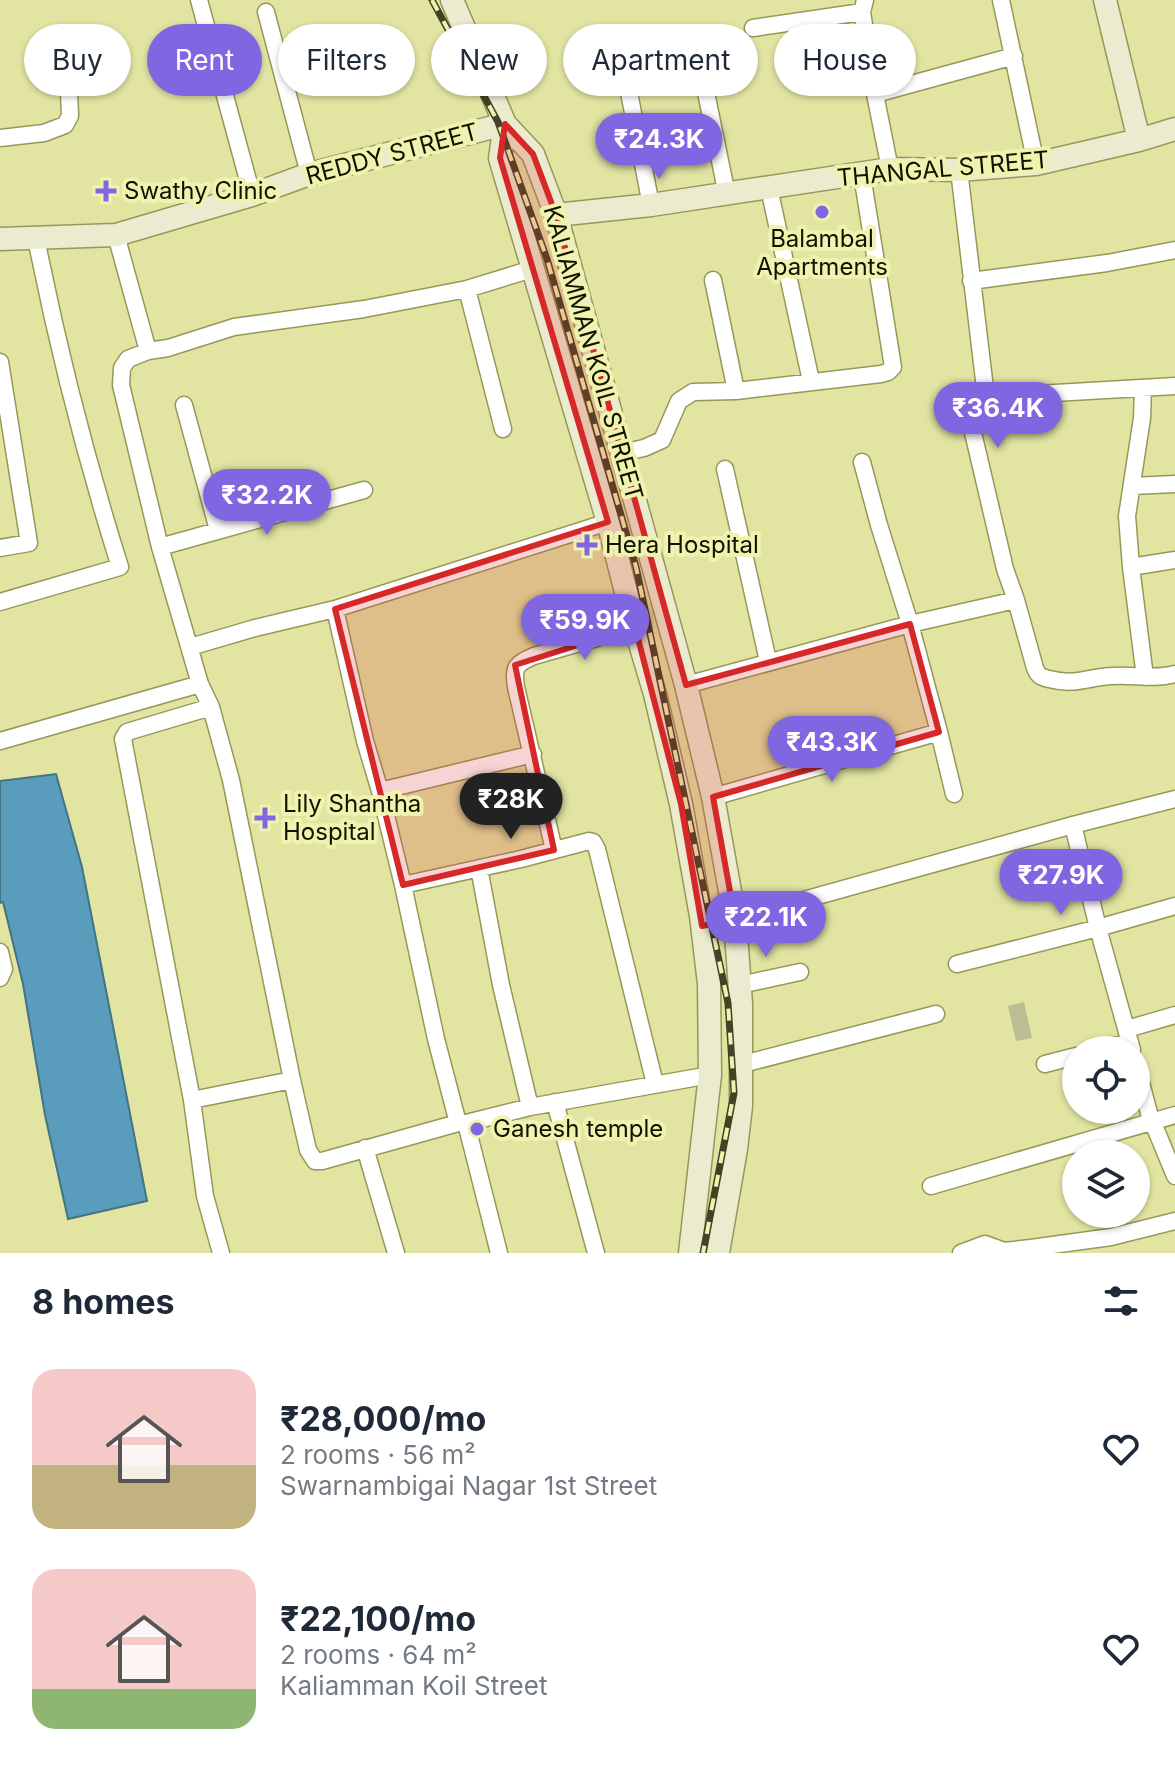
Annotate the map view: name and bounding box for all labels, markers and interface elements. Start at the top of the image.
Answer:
chip: Buy [24,24,131,96]
chip: Rent [147,24,262,96]
chip: Filters [278,24,415,96]
chip: New [431,24,547,96]
chip: Apartment [563,24,758,96]
chip: House [774,24,916,96]
pin: ₹24.3K [594,113,724,181]
street label: REDDY STREET [302,117,481,190]
text: ₹24.3K [613,123,705,154]
street label: THANGAL STREET [836,145,1050,192]
place label: Swathy Clinic [124,176,277,205]
marker: Swathy Clinic [95,180,117,202]
street label: KALIAMMAN KOIL STREET [537,202,649,504]
marker: Balambal Apartments [813,203,831,221]
place label: Balambal Apartments [756,224,888,281]
pin: ₹36.4K [933,382,1063,450]
text: ₹36.4K [952,392,1044,423]
pin: ₹32.2K [202,469,332,537]
text: ₹32.2K [221,479,313,510]
place label: Hera Hospital [605,530,759,559]
marker: Hera Hospital [576,534,598,556]
pin: ₹59.9K [520,594,650,662]
text: ₹59.9K [539,604,631,635]
pin: ₹43.3K [767,716,897,784]
text: ₹43.3K [786,726,878,757]
pin: ₹28K [464,773,558,841]
text: ₹28K [478,783,544,814]
place label: Lily Shantha Hospital [283,789,421,846]
marker: Lily Shantha Hospital [254,807,276,829]
pin: ₹27.9K [996,849,1126,917]
text: ₹27.9K [1017,859,1105,890]
pin: ₹22.1K [701,891,831,959]
text: ₹22.1K [724,901,808,932]
map controls [1062,1036,1150,1228]
button: locate [1062,1036,1150,1124]
place label: Ganesh temple [493,1114,663,1143]
marker: Ganesh temple [468,1120,486,1138]
button: layers [1062,1140,1150,1228]
icon: filters [1099,1279,1143,1323]
text: 8 homes [32,1281,175,1322]
text: ₹28,000/mo [280,1398,486,1439]
icon: home [96,1401,192,1497]
icon: heart [1099,1427,1143,1471]
text: 2 rooms · 56 m² [280,1439,476,1470]
text: Swarnambigai Nagar 1st Street [280,1470,657,1501]
text: ₹22,100/mo [280,1598,476,1639]
icon: home [96,1601,192,1697]
icon: heart [1099,1627,1143,1671]
text: 2 rooms · 64 m² [280,1639,477,1670]
text: Kaliamman Koil Street [280,1670,547,1701]

